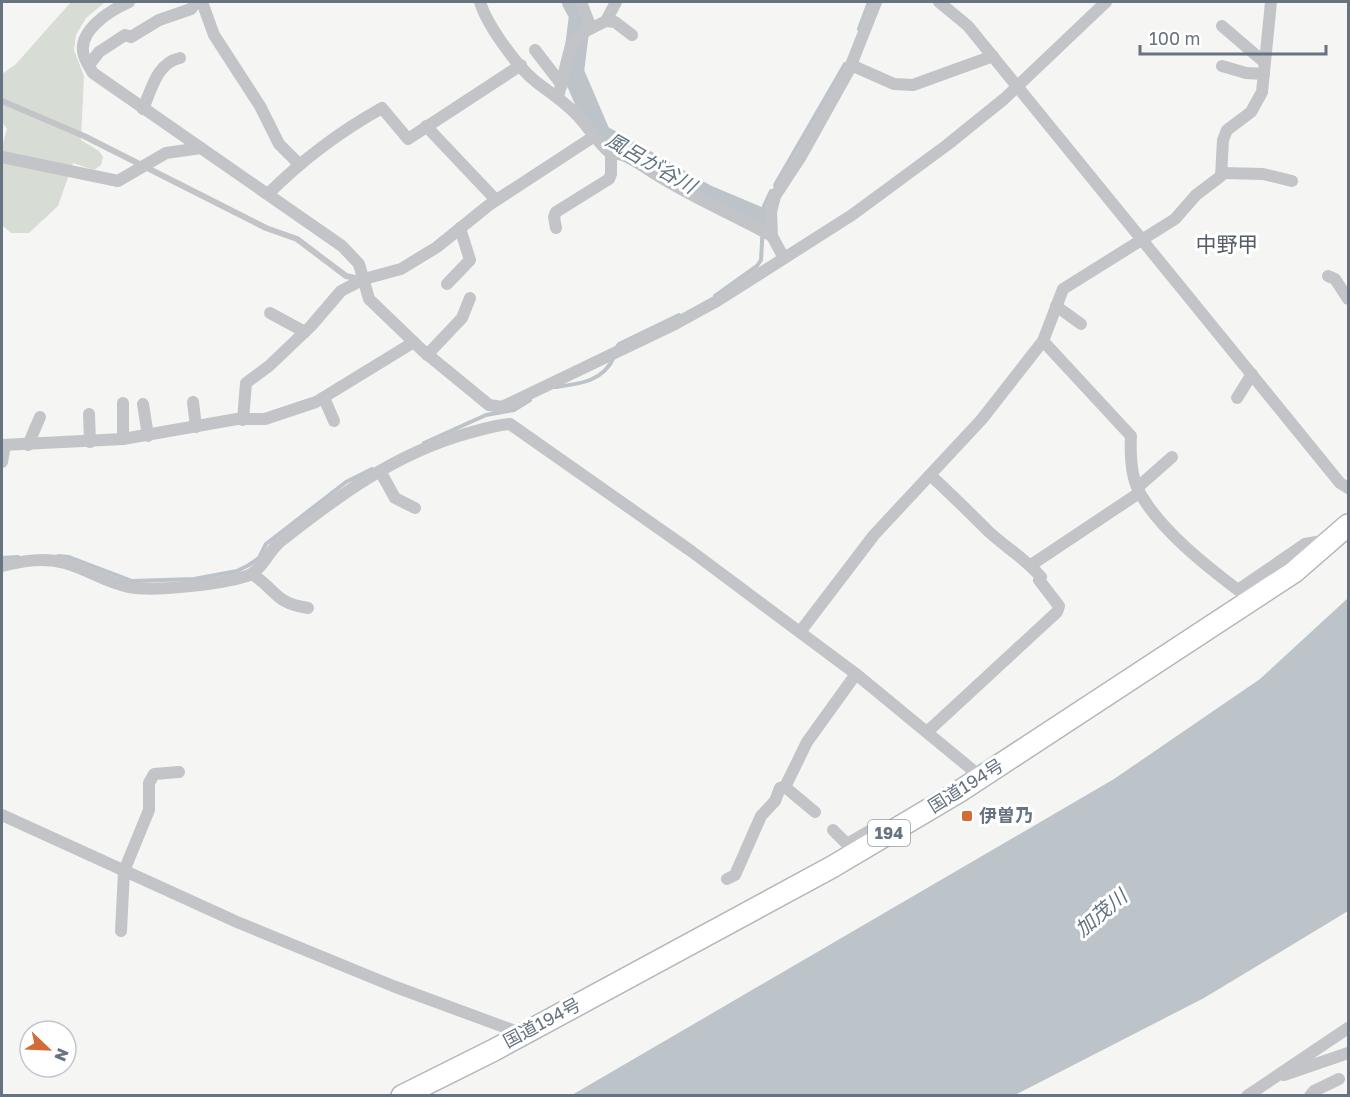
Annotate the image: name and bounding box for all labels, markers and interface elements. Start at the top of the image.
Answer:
scale bar [1140,18,1326,56]
text: 100 m [1149,27,1200,49]
water label: 風呂が谷川 [602,127,703,199]
district label: 中野甲 [1196,231,1259,257]
street label: 国道194号 [924,753,1007,817]
place label: 伊曽乃 [979,804,1033,826]
marker: 伊曽乃 [960,809,974,823]
road number: 194 [868,820,910,846]
water label: 加茂川 [1070,882,1133,941]
street label: 国道194号 [499,993,584,1052]
north arrow [18,1019,78,1079]
text: N [50,1045,73,1064]

